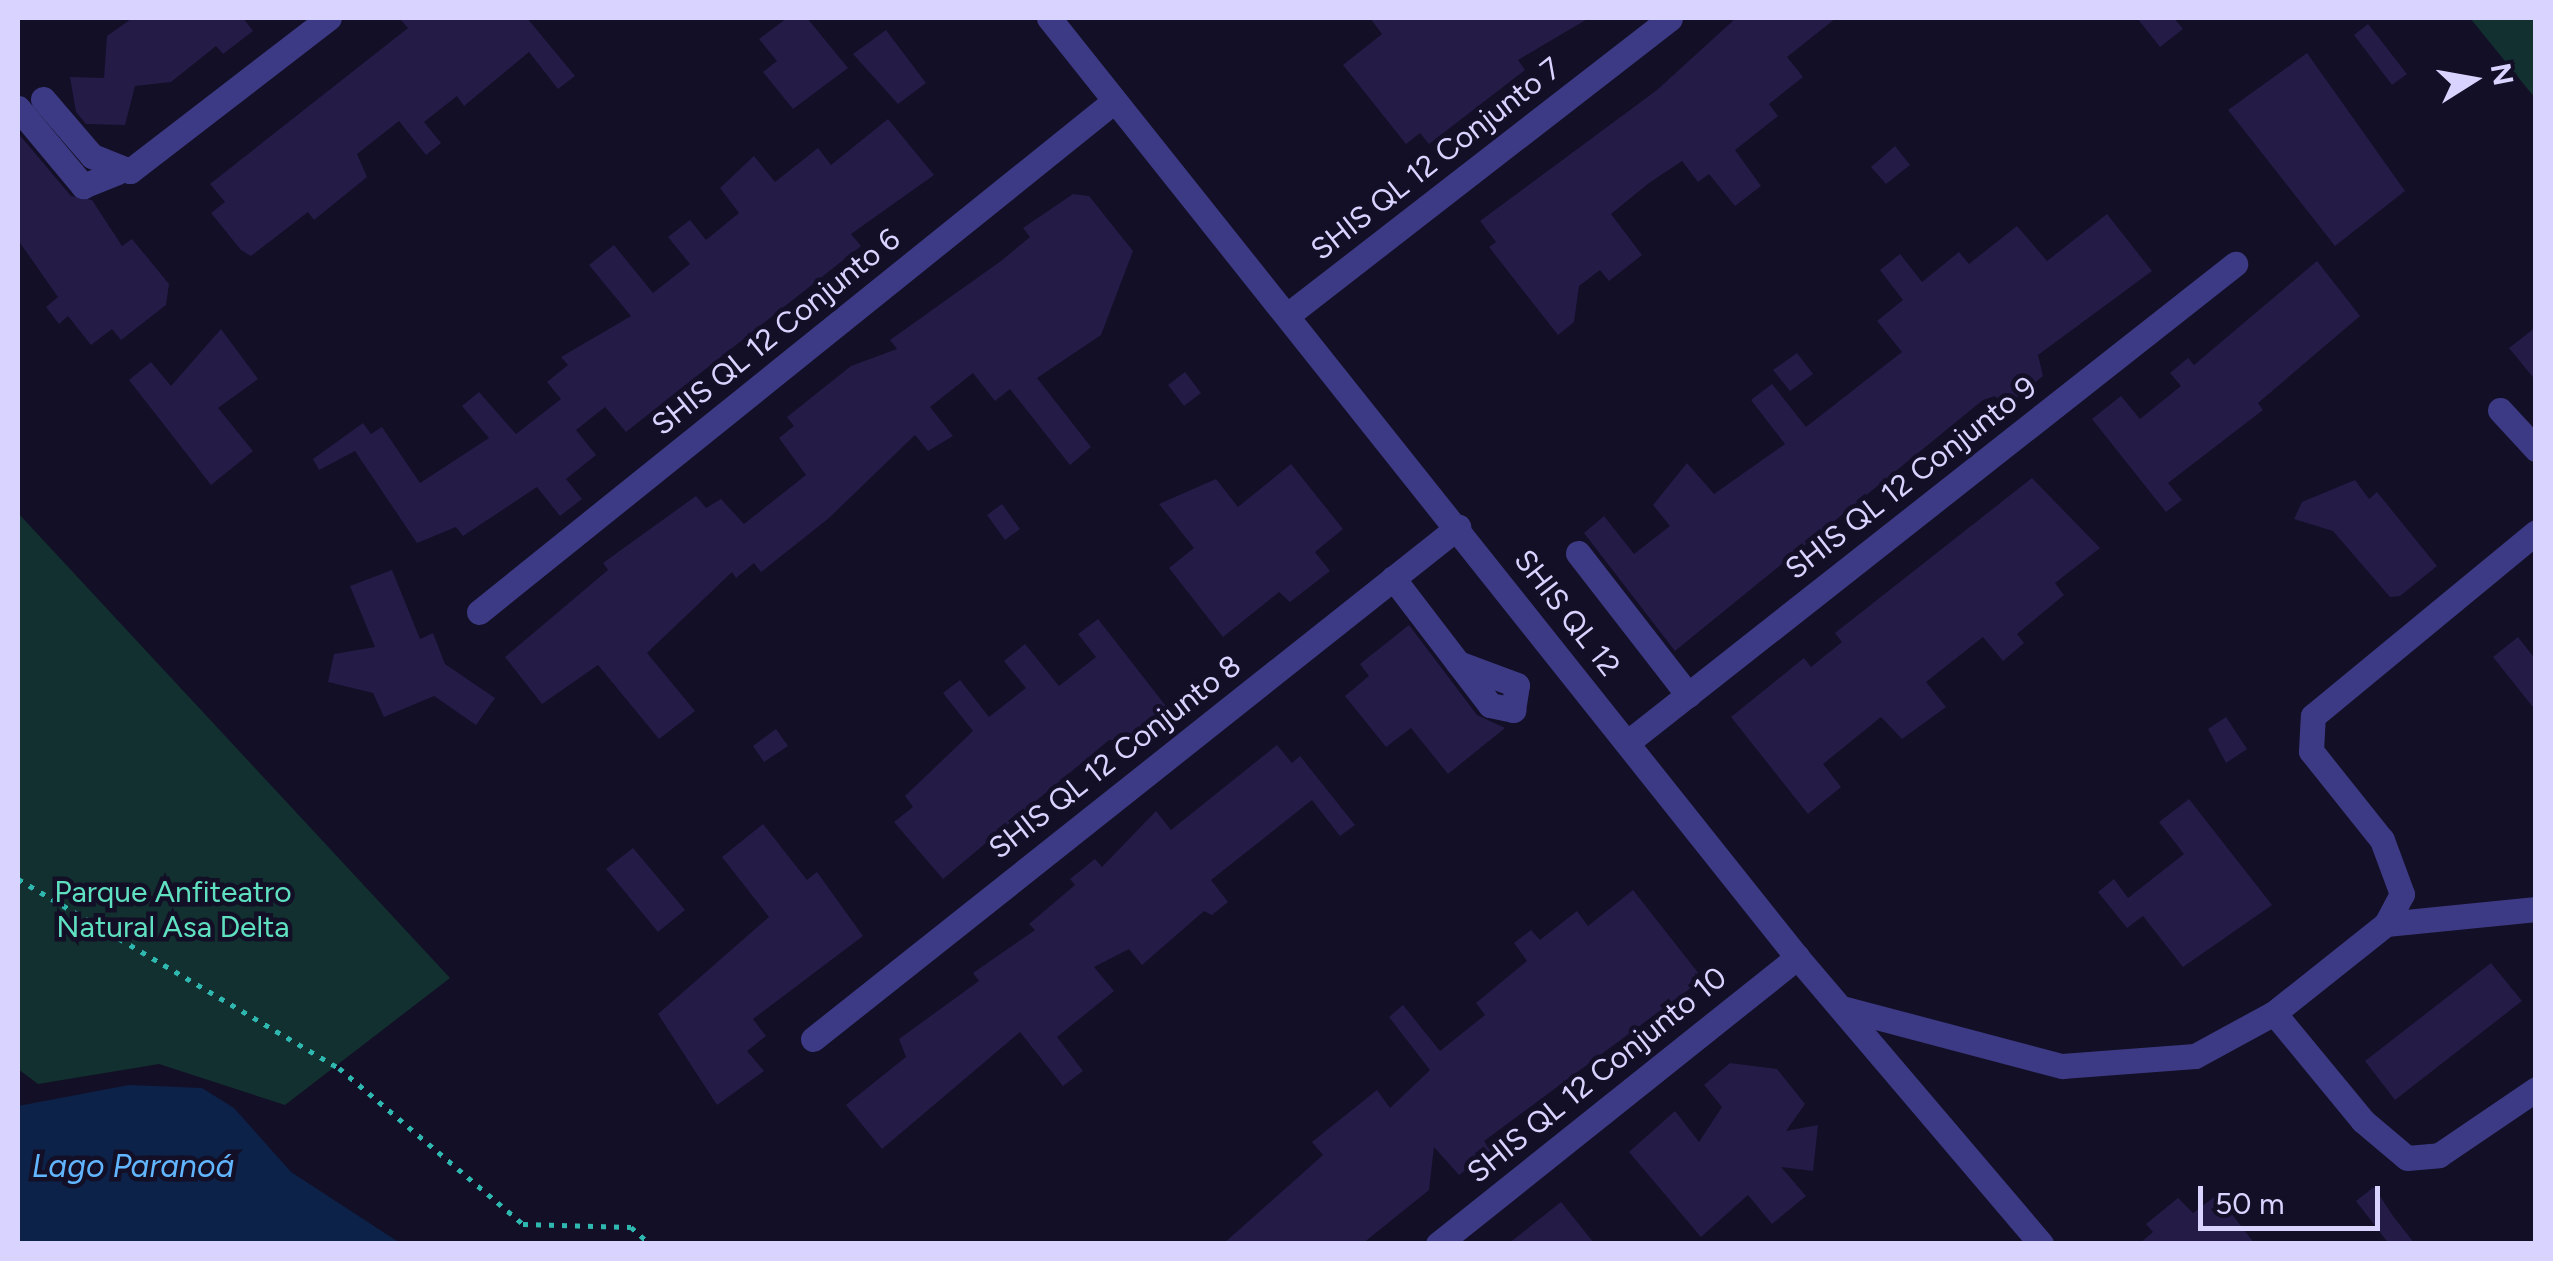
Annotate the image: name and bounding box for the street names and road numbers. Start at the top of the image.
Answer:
street label: SHIS QL 12 Conjunto 7 [1304,50,1568,268]
street label: SHIS QL 12 Conjunto 6 [645,221,907,443]
street label: SHIS QL 12 Conjunto 9 [1778,369,2044,587]
street label: SHIS QL 12 [1506,543,1628,683]
street label: SHIS QL 12 Conjunto 8 [982,647,1248,867]
street label: SHIS QL 12 Conjunto 10 [1460,959,1734,1191]

